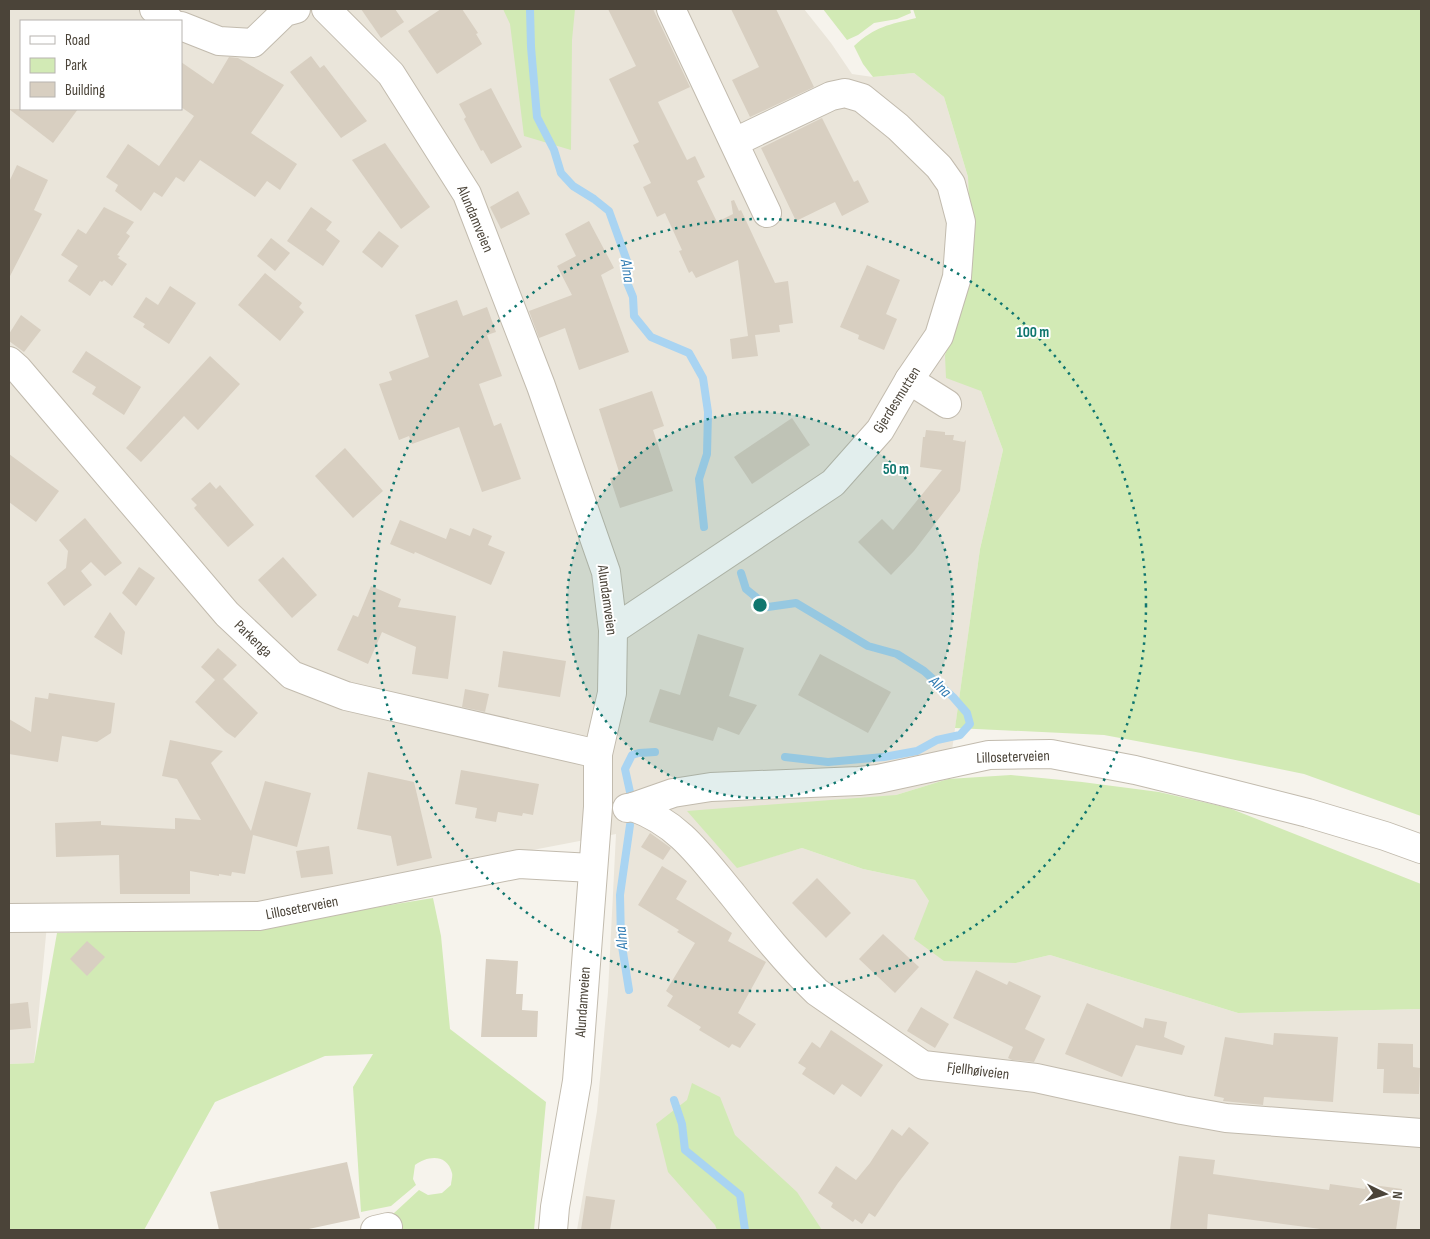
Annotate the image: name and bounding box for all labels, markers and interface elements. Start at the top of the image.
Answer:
legend [20,20,182,110]
text: Road [65,31,90,50]
text: Park [65,56,87,75]
text: Building [65,81,105,100]
street label: Alundamveien [452,182,498,255]
water label: Alna [616,257,638,284]
text: 100 m [1017,323,1049,342]
street label: Gjerdesmutten [869,363,925,437]
text: 50 m [883,460,909,479]
street label: Alundamveien [593,563,621,636]
centre of rings [751,596,769,614]
street label: Parkenga [230,616,276,662]
water label: Alna [924,671,955,702]
street label: Lilloseterveien [976,746,1050,768]
street label: Lilloseterveien [264,892,340,924]
water label: Alna [611,925,633,951]
street label: Alundamveien [571,966,595,1039]
street label: Fjellhøiveien [946,1058,1010,1084]
north arrow [1360,1169,1410,1219]
text: N [1389,1191,1406,1200]

